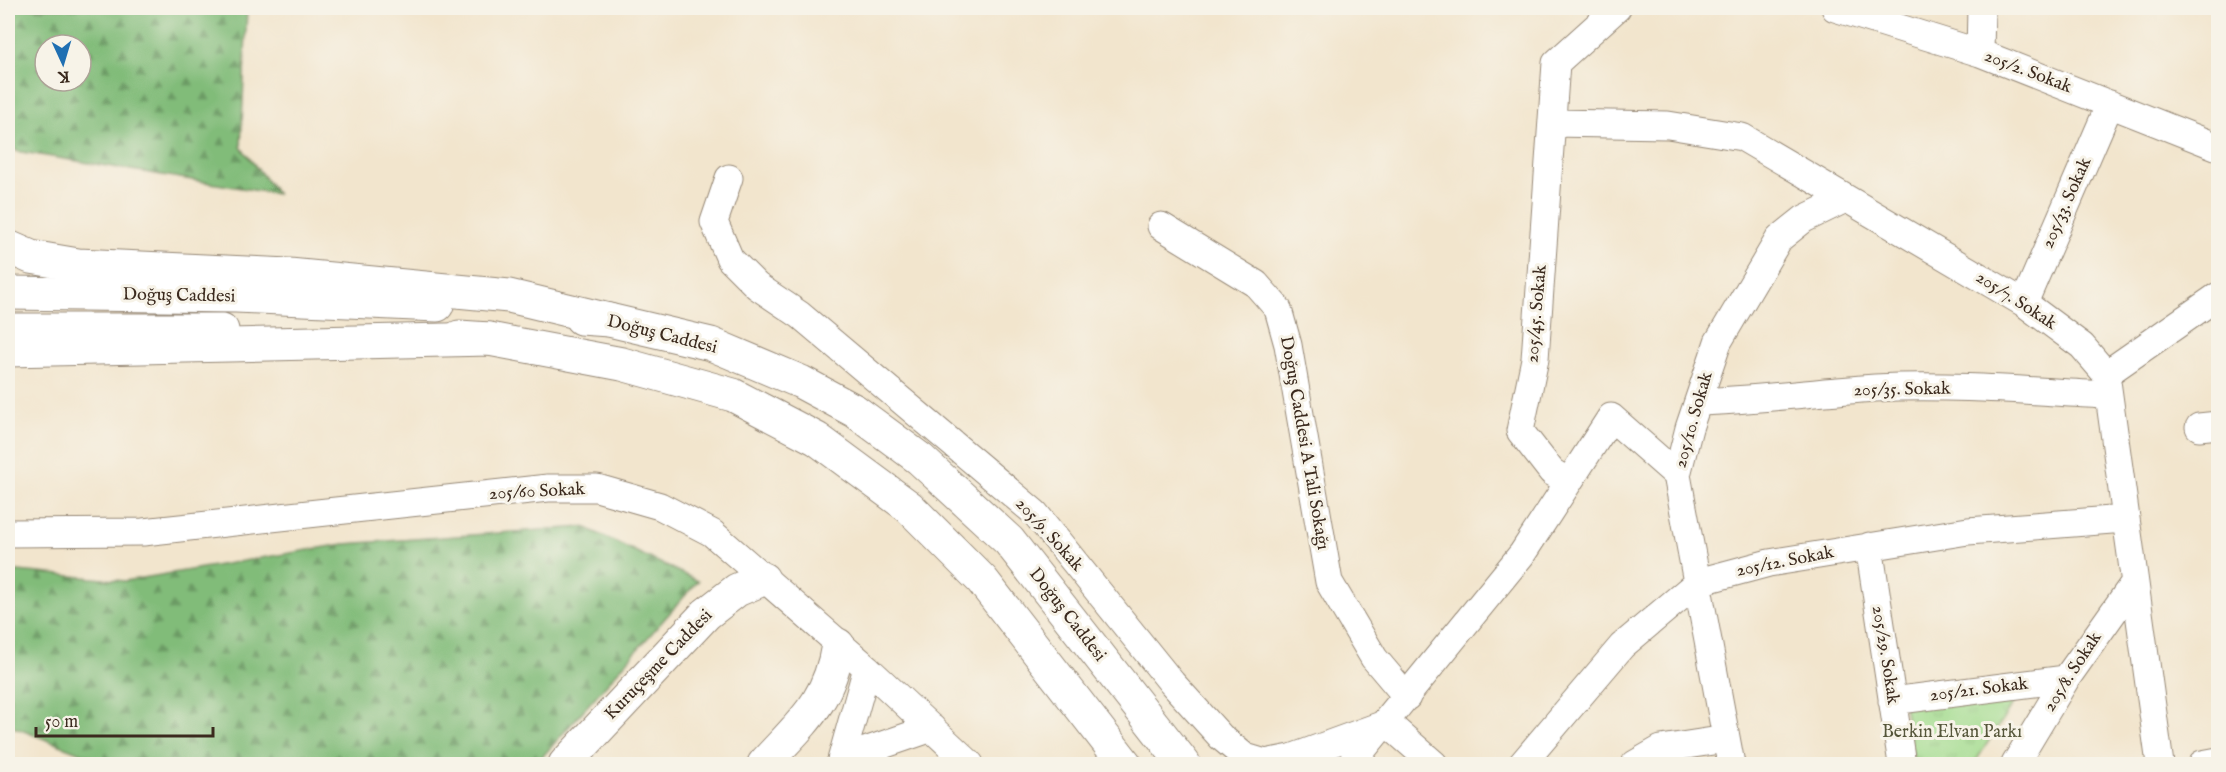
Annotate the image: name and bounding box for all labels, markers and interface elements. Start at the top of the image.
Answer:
north arrow [33,33,93,93]
street label: 205/2. Sokak [1981,45,2075,99]
text: K [56,66,70,86]
street label: 205/33. Sokak [2037,154,2097,252]
street label: 205/45. Sokak [1521,264,1553,364]
street label: 205/7. Sokak [1971,266,2061,336]
street label: Doğuş Caddesi [122,284,236,308]
street label: Doğuş Caddesi [605,310,720,360]
street label: Doğuş Caddesi A Tali Sokağı [1274,334,1334,552]
street label: 205/10. Sokak [1669,369,1719,471]
street label: 205/35. Sokak [1853,378,1951,402]
street label: 205/60 Sokak [488,478,586,506]
street label: 205/9. Sokak [1010,493,1088,577]
street label: 205/12. Sokak [1734,541,1836,583]
street label: Doğuş Caddesi [1023,563,1111,667]
street label: Kuruçeşme Caddesi [600,604,718,725]
street label: 205/29. Sokak [1866,604,1904,706]
street label: 205/8. Sokak [2039,627,2108,716]
street label: 205/21. Sokak [1929,673,2030,707]
scale bar [36,700,213,738]
text: 50 m [45,711,78,734]
park label: Berkin Elvan Parkı [1882,721,2022,744]

